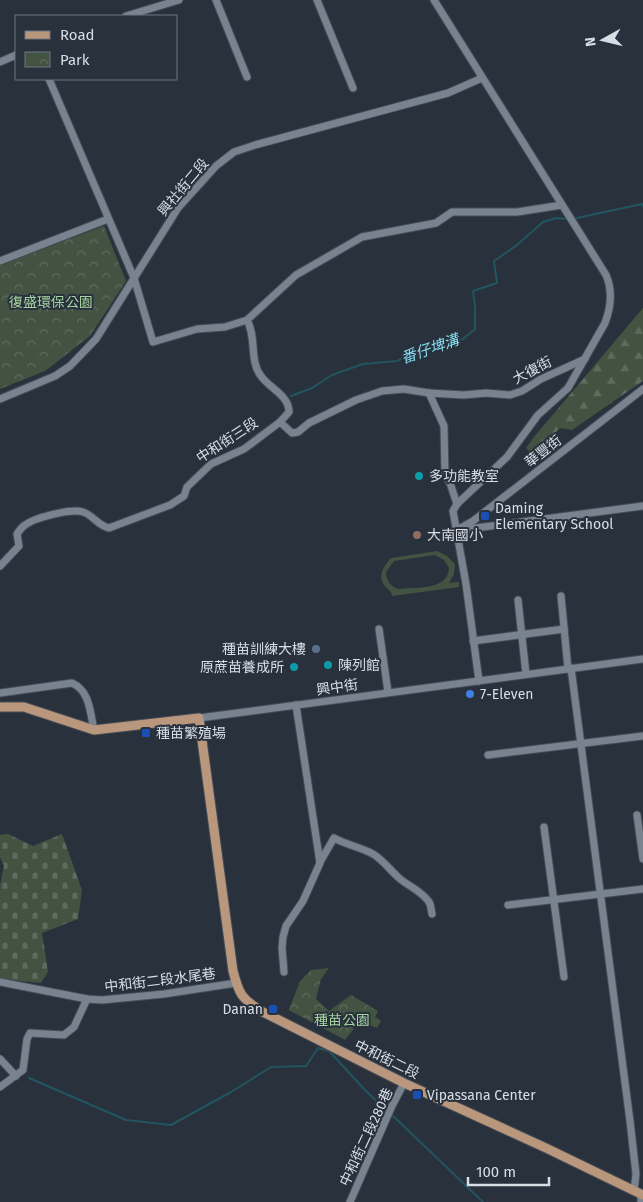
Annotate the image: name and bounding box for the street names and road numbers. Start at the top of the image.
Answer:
street label: 興社街二段 [154,155,212,220]
street label: 大復街 [510,353,555,388]
street label: 中和街三段 [193,414,261,467]
street label: 華豐街 [522,432,565,471]
street label: 興中街 [315,676,359,699]
street label: 中和街二段水尾巷 [103,965,217,996]
street label: 中和街二段 [352,1036,422,1082]
street label: 中和街二段280巷 [336,1085,397,1189]

